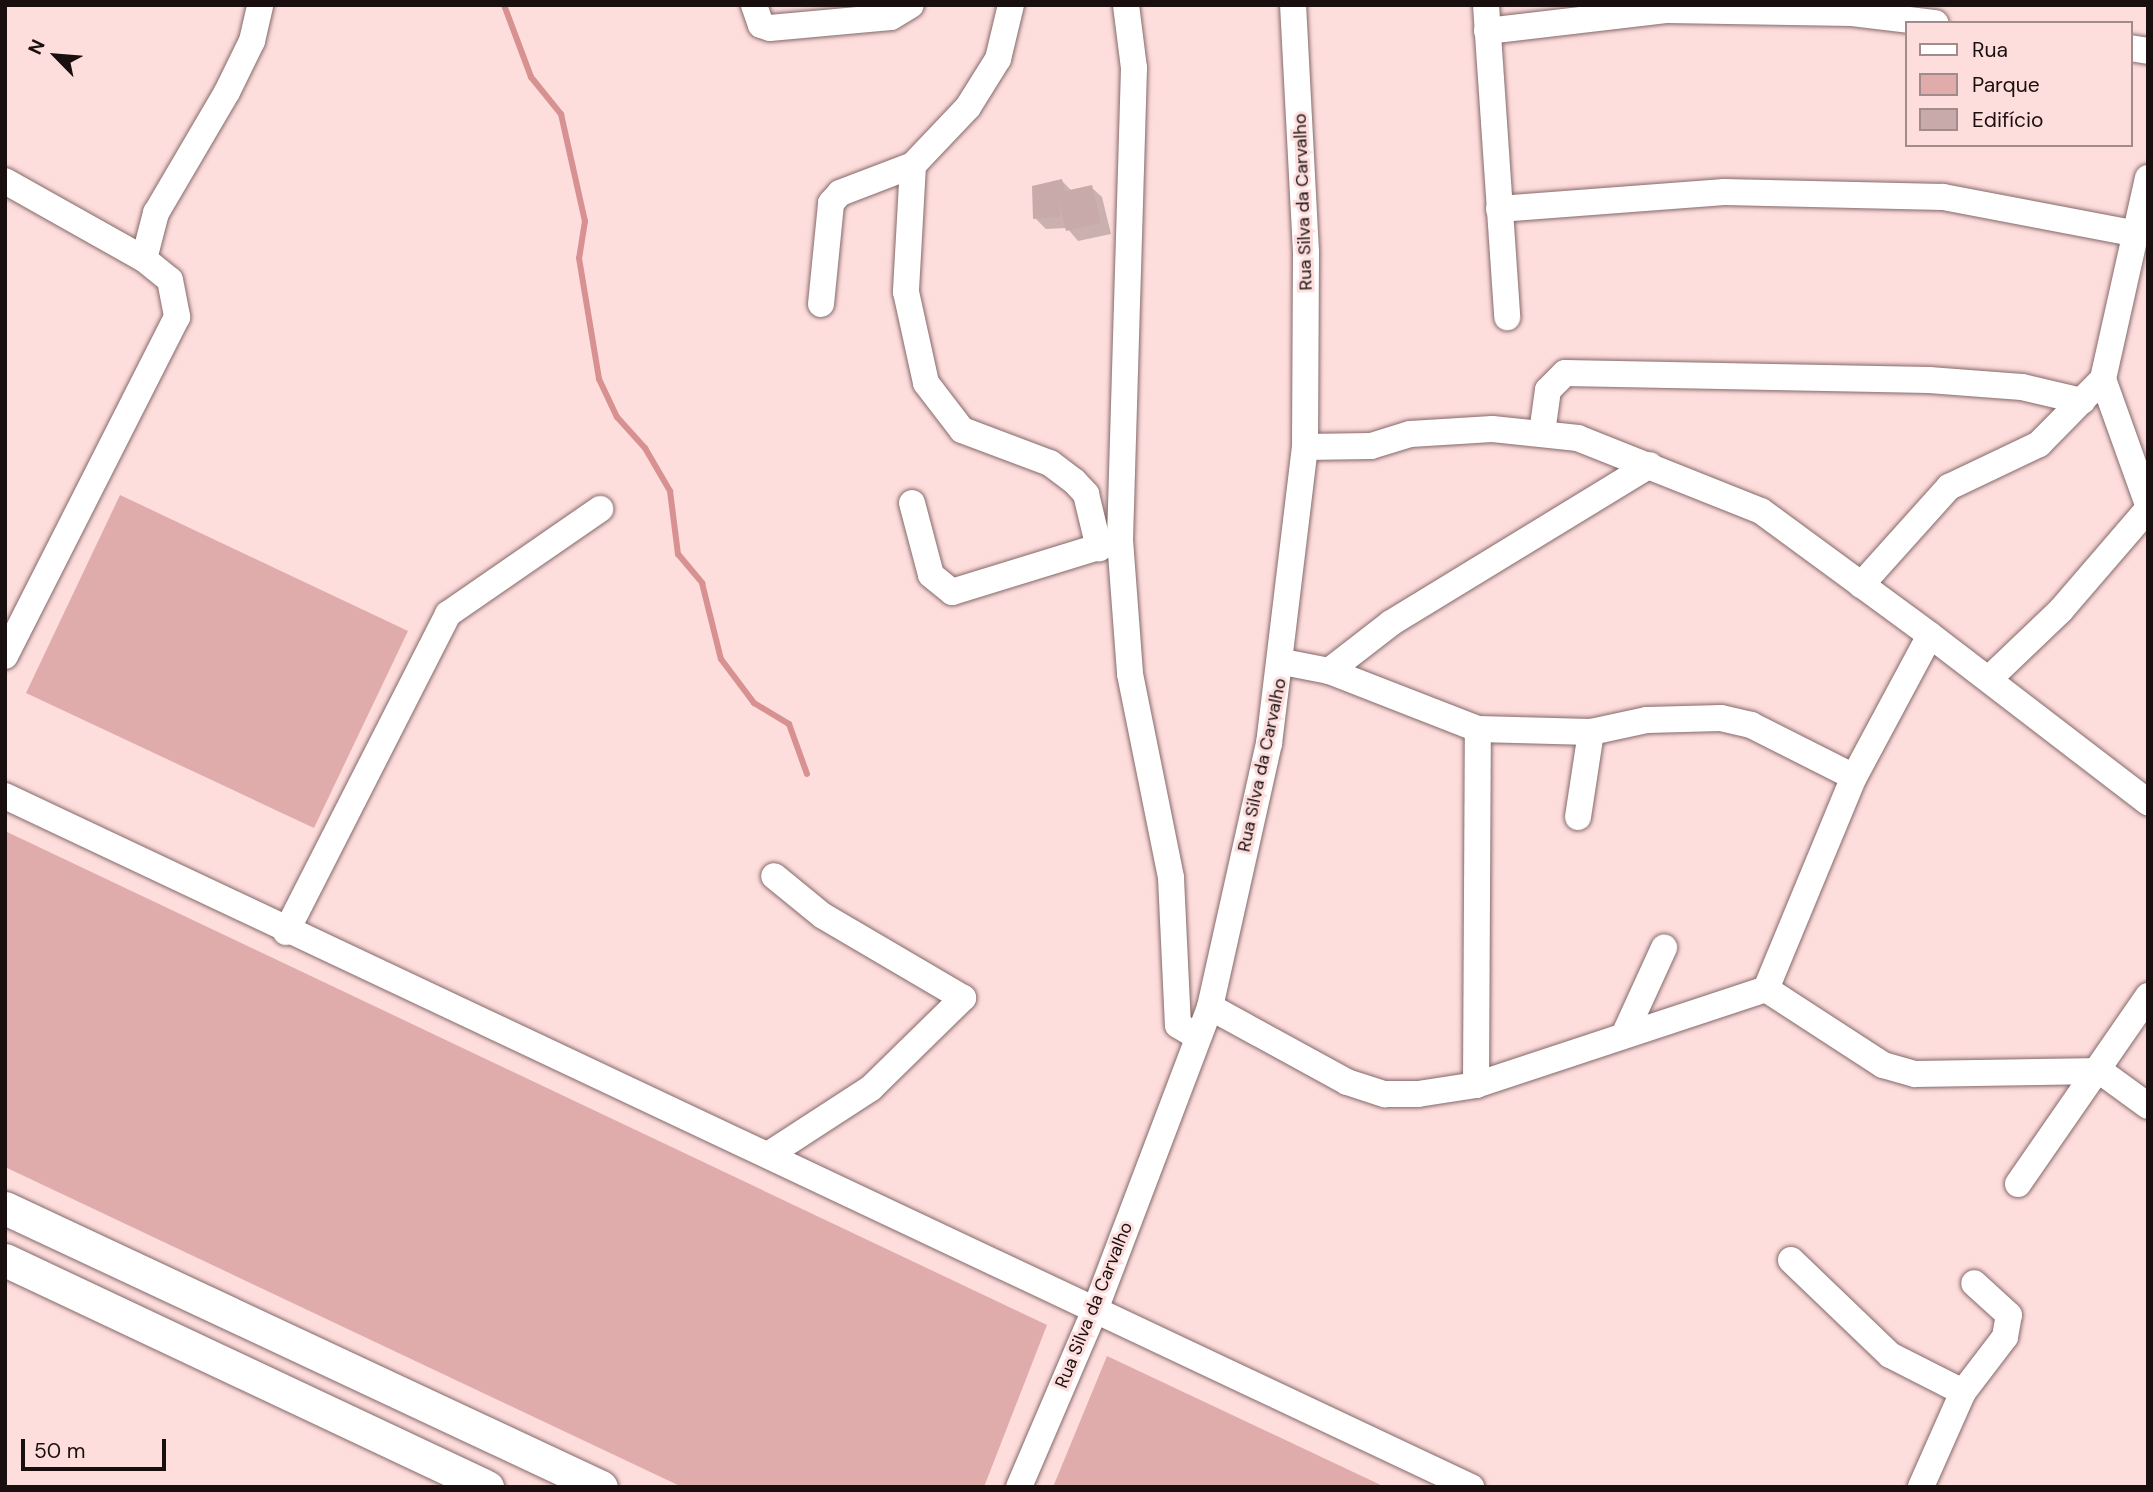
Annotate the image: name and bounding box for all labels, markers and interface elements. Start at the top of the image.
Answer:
north arrow [21,21,91,91]
legend [1904,21,2132,147]
text: N [22,35,51,58]
text: Rua [1972,36,2008,64]
text: Parque [1972,71,2040,99]
text: Edifício [1972,106,2043,134]
street label: Rua Silva da Carvalho [1289,113,1317,291]
street label: Rua Silva da Carvalho [1233,676,1291,854]
street label: Rua Silva da Carvalho [1051,1219,1137,1391]
scale bar [24,1426,170,1470]
text: 50 m [34,1437,85,1465]

